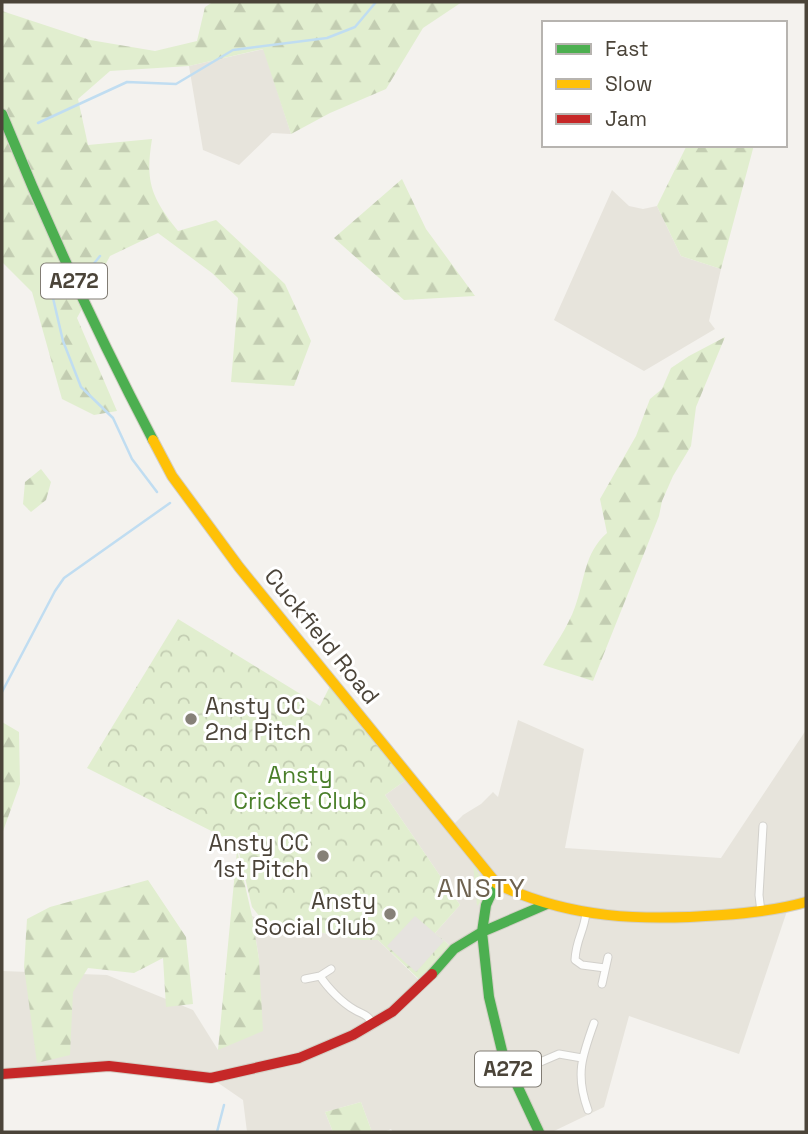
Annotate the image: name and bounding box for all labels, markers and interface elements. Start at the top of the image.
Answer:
legend [542,21,787,147]
text: Fast [605,35,649,62]
text: Slow [605,70,653,97]
text: Jam [605,105,647,132]
road number: A272 [41,264,107,298]
street label: Cuckfield Road [258,562,386,710]
place label: Ansty CC 2nd Pitch [205,691,311,747]
marker: Ansty CC 2nd Pitch [183,711,199,727]
park label: Ansty Cricket Club [233,760,367,816]
place label: Ansty CC 1st Pitch [208,828,309,884]
marker: Ansty CC 1st Pitch [315,848,331,864]
district label: ANSTY [437,871,527,905]
place label: Ansty Social Club [254,886,376,942]
marker: Ansty Social Club [382,906,398,922]
road number: A272 [475,1052,541,1086]

